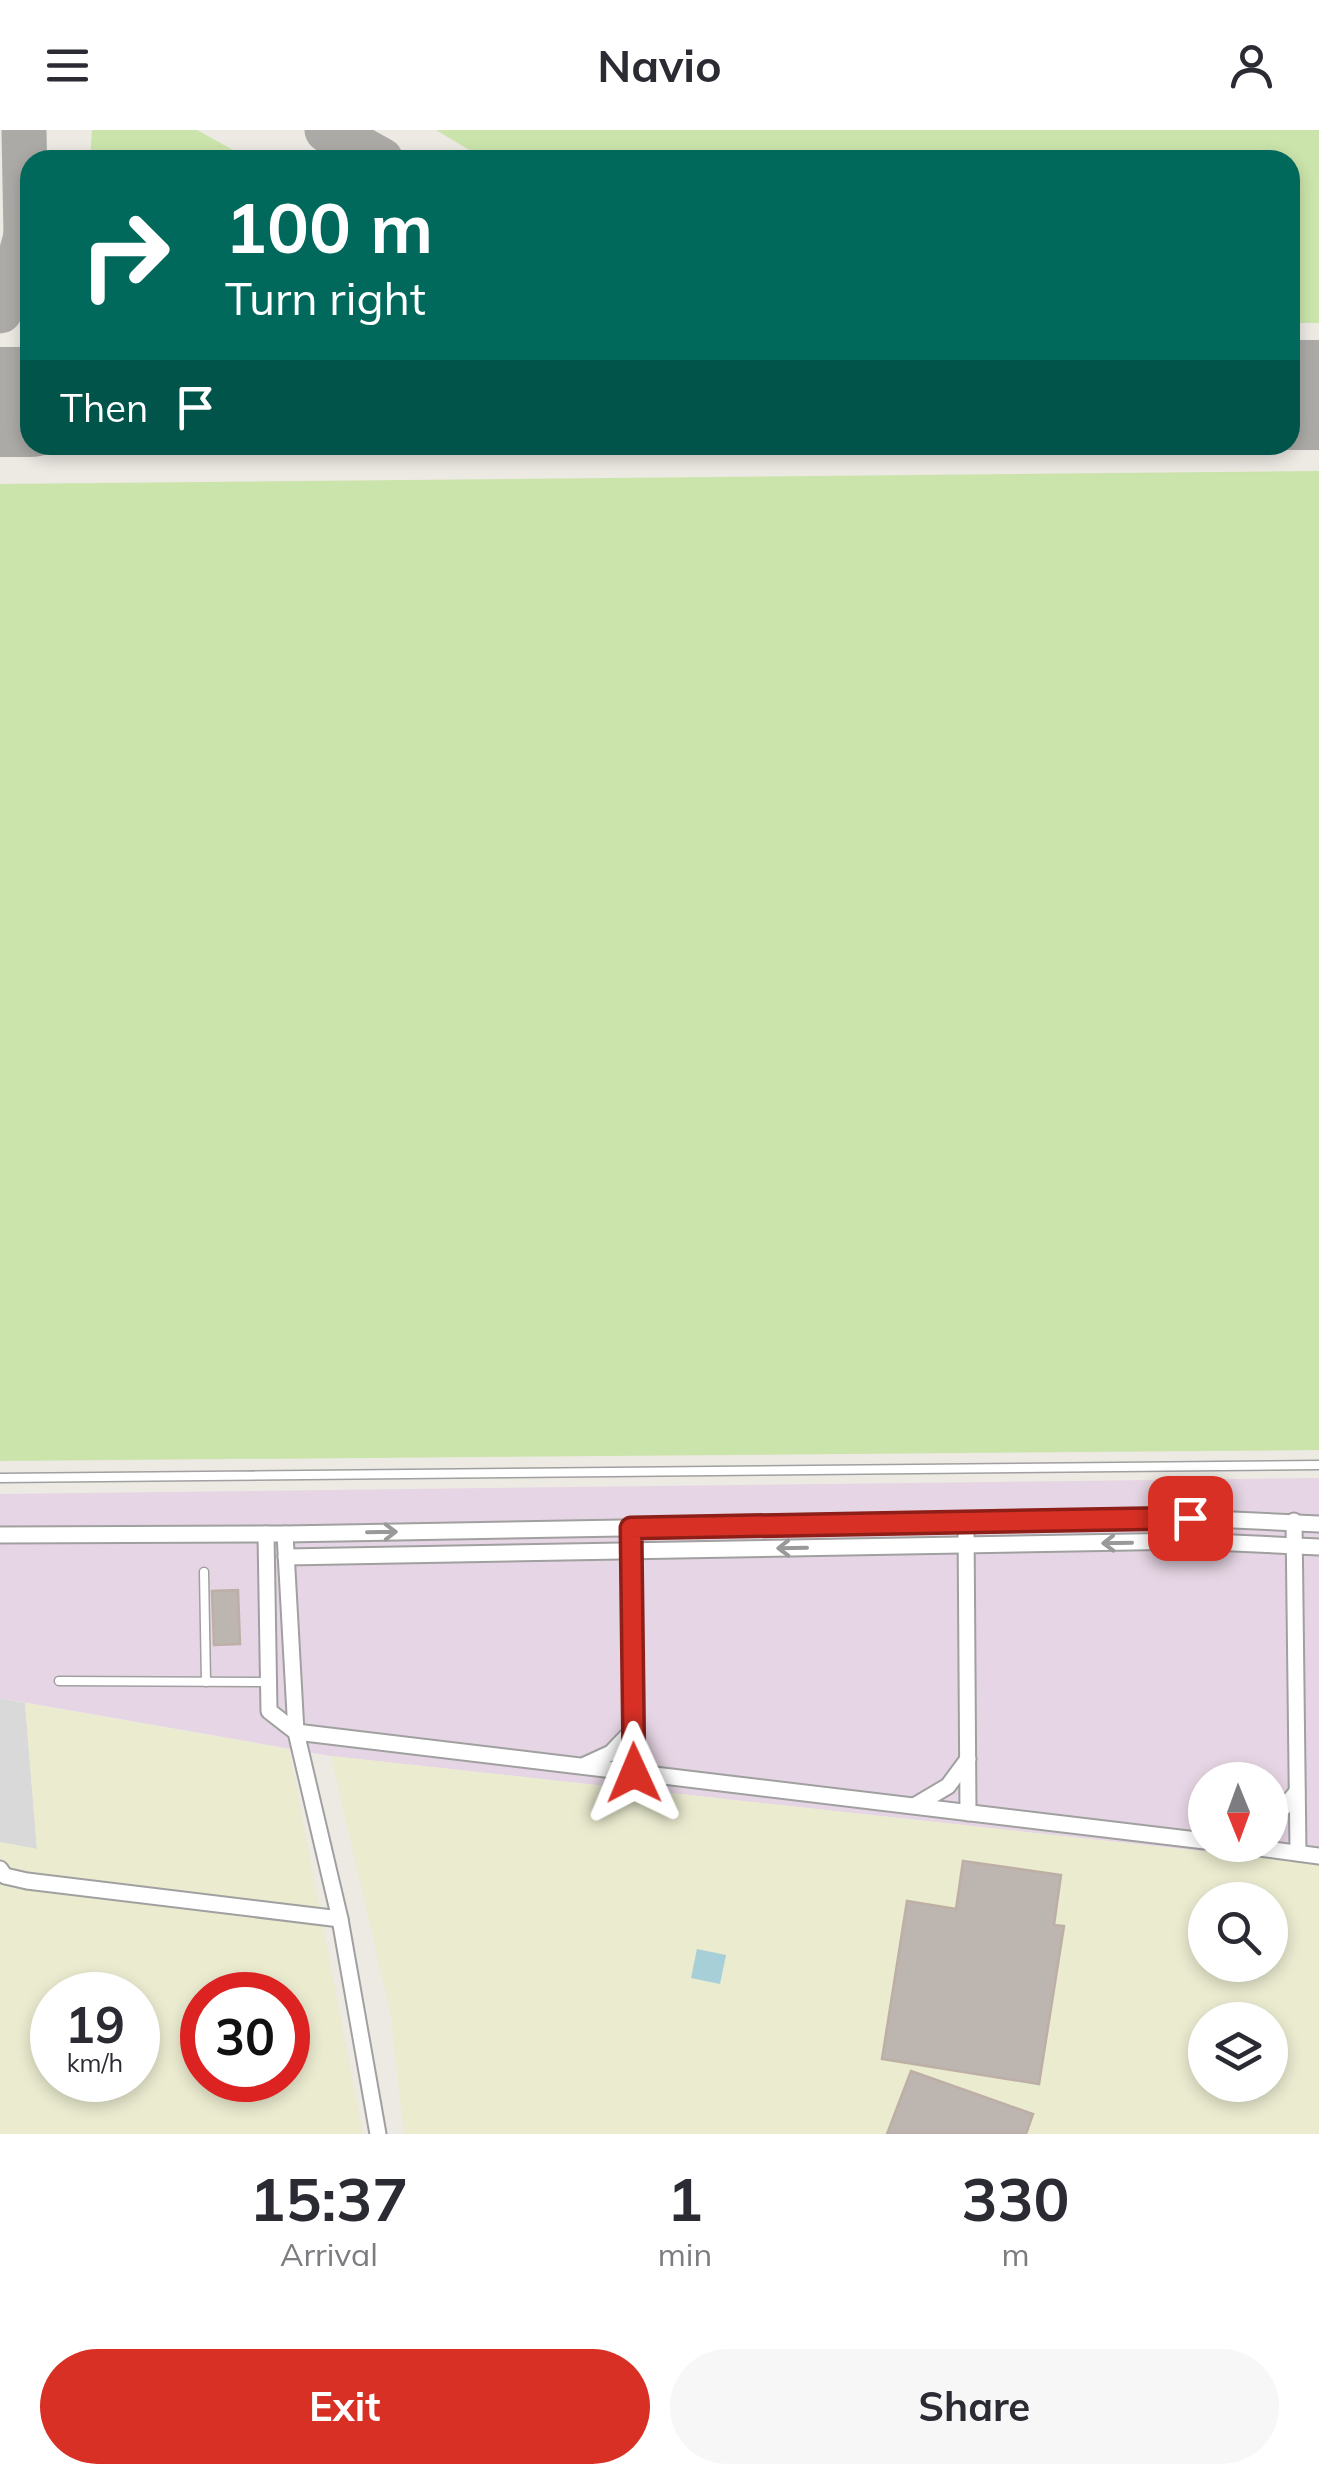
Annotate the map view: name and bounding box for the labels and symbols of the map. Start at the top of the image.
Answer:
pin [1148,1476,1233,1561]
one-way arrow [366,1522,398,1542]
one-way arrow [1101,1533,1133,1552]
one-way arrow [776,1539,808,1558]
position arrow [582,1721,686,1825]
north arrow [1188,1762,1288,1862]
speed limit sign: 30 [180,1972,310,2102]

